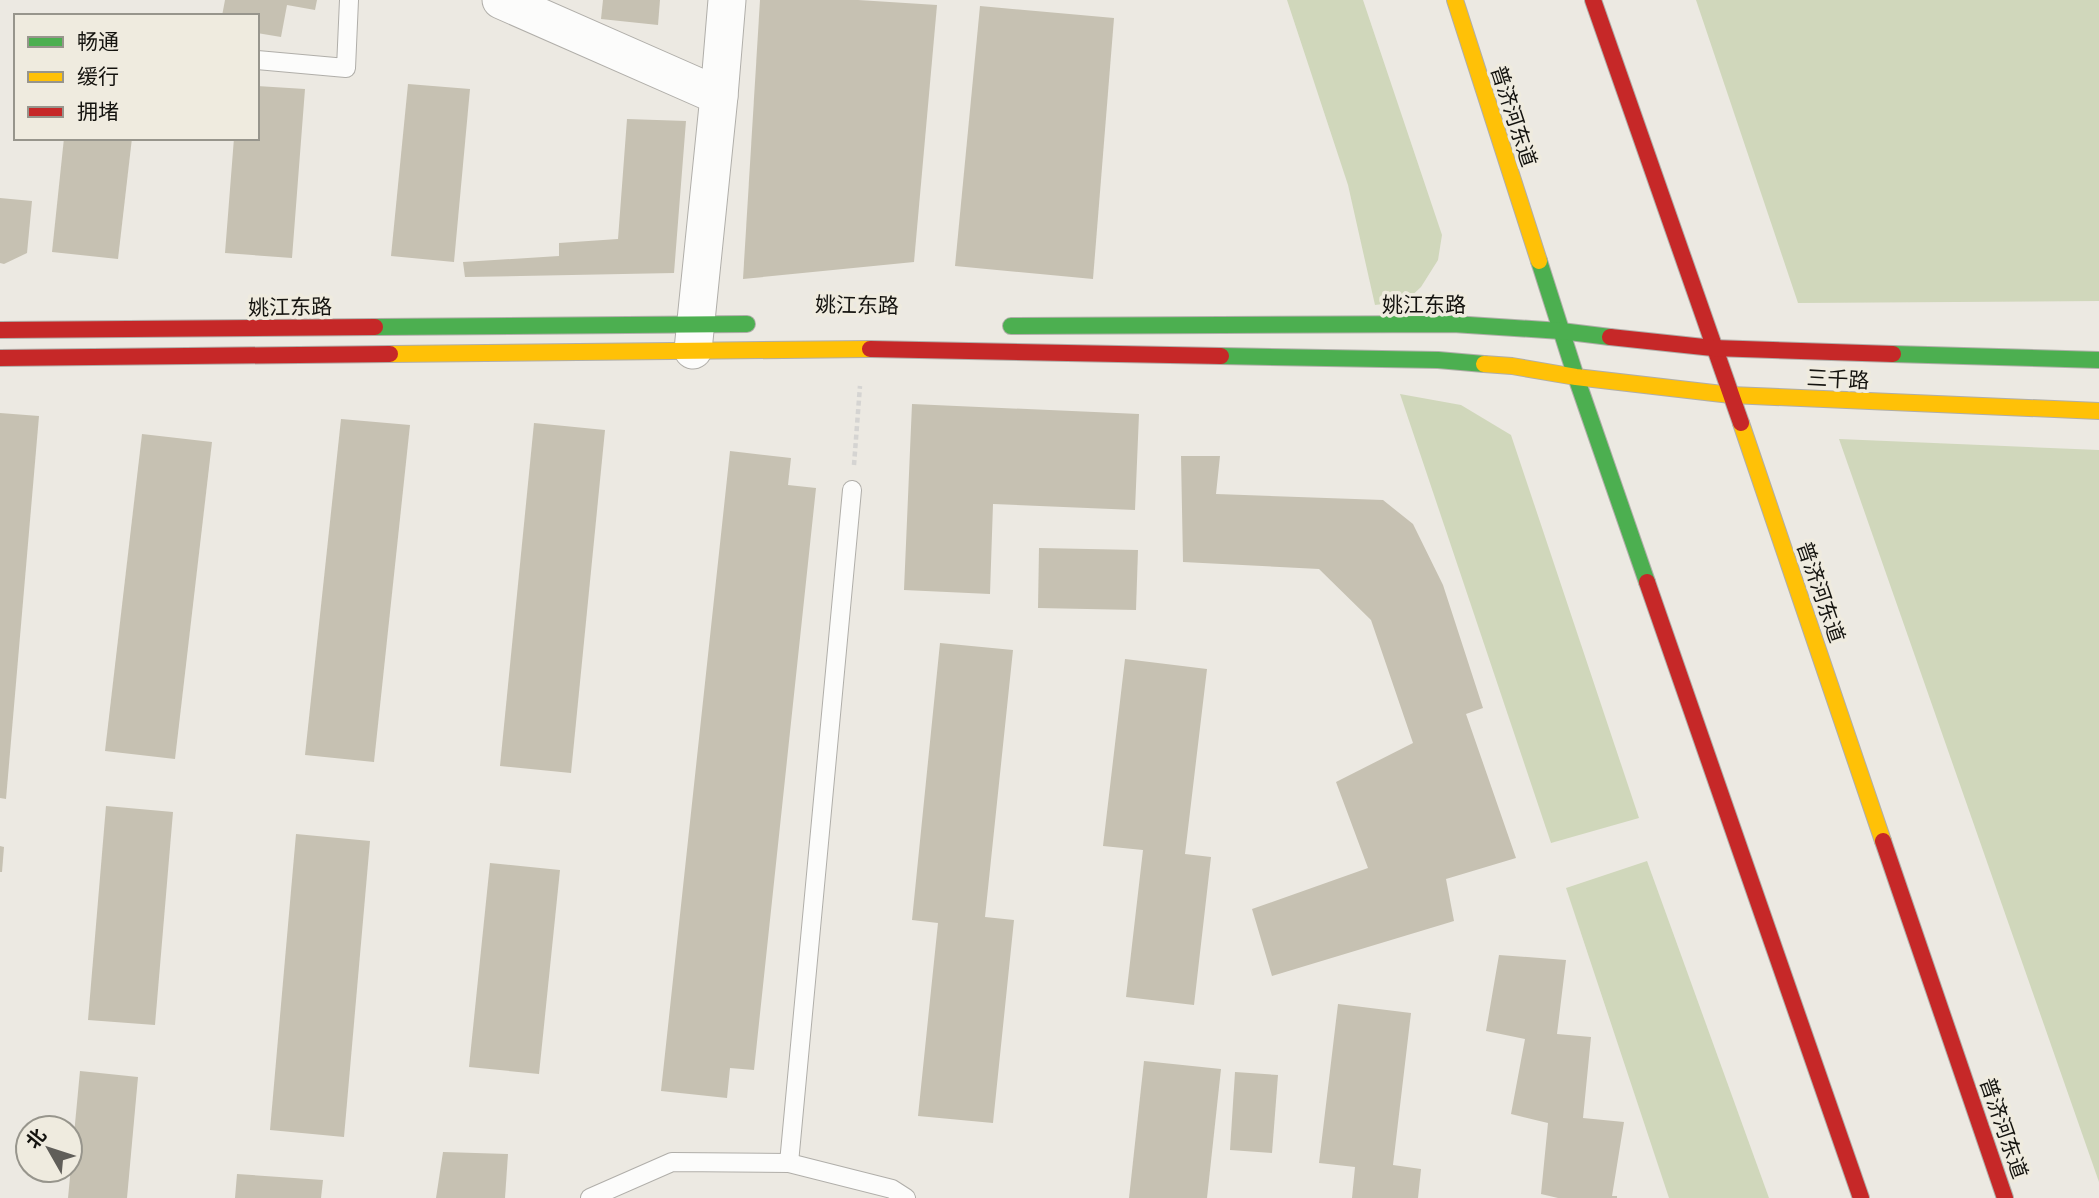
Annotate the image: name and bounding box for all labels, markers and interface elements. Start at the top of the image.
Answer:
legend [14,14,259,140]
text: 畅通 [77,27,119,56]
text: 缓行 [77,62,119,91]
street label: 普济河东道 [1484,62,1544,170]
text: 拥堵 [77,97,119,126]
street label: 姚江东路 [815,290,899,320]
street label: 姚江东路 [1382,290,1466,319]
street label: 姚江东路 [248,292,332,322]
street label: 三千路 [1806,363,1870,395]
street label: 普济河东道 [1790,538,1852,646]
street label: 普济河东道 [1973,1074,2035,1182]
north arrow [14,1114,84,1184]
text: 北 [20,1123,53,1155]

